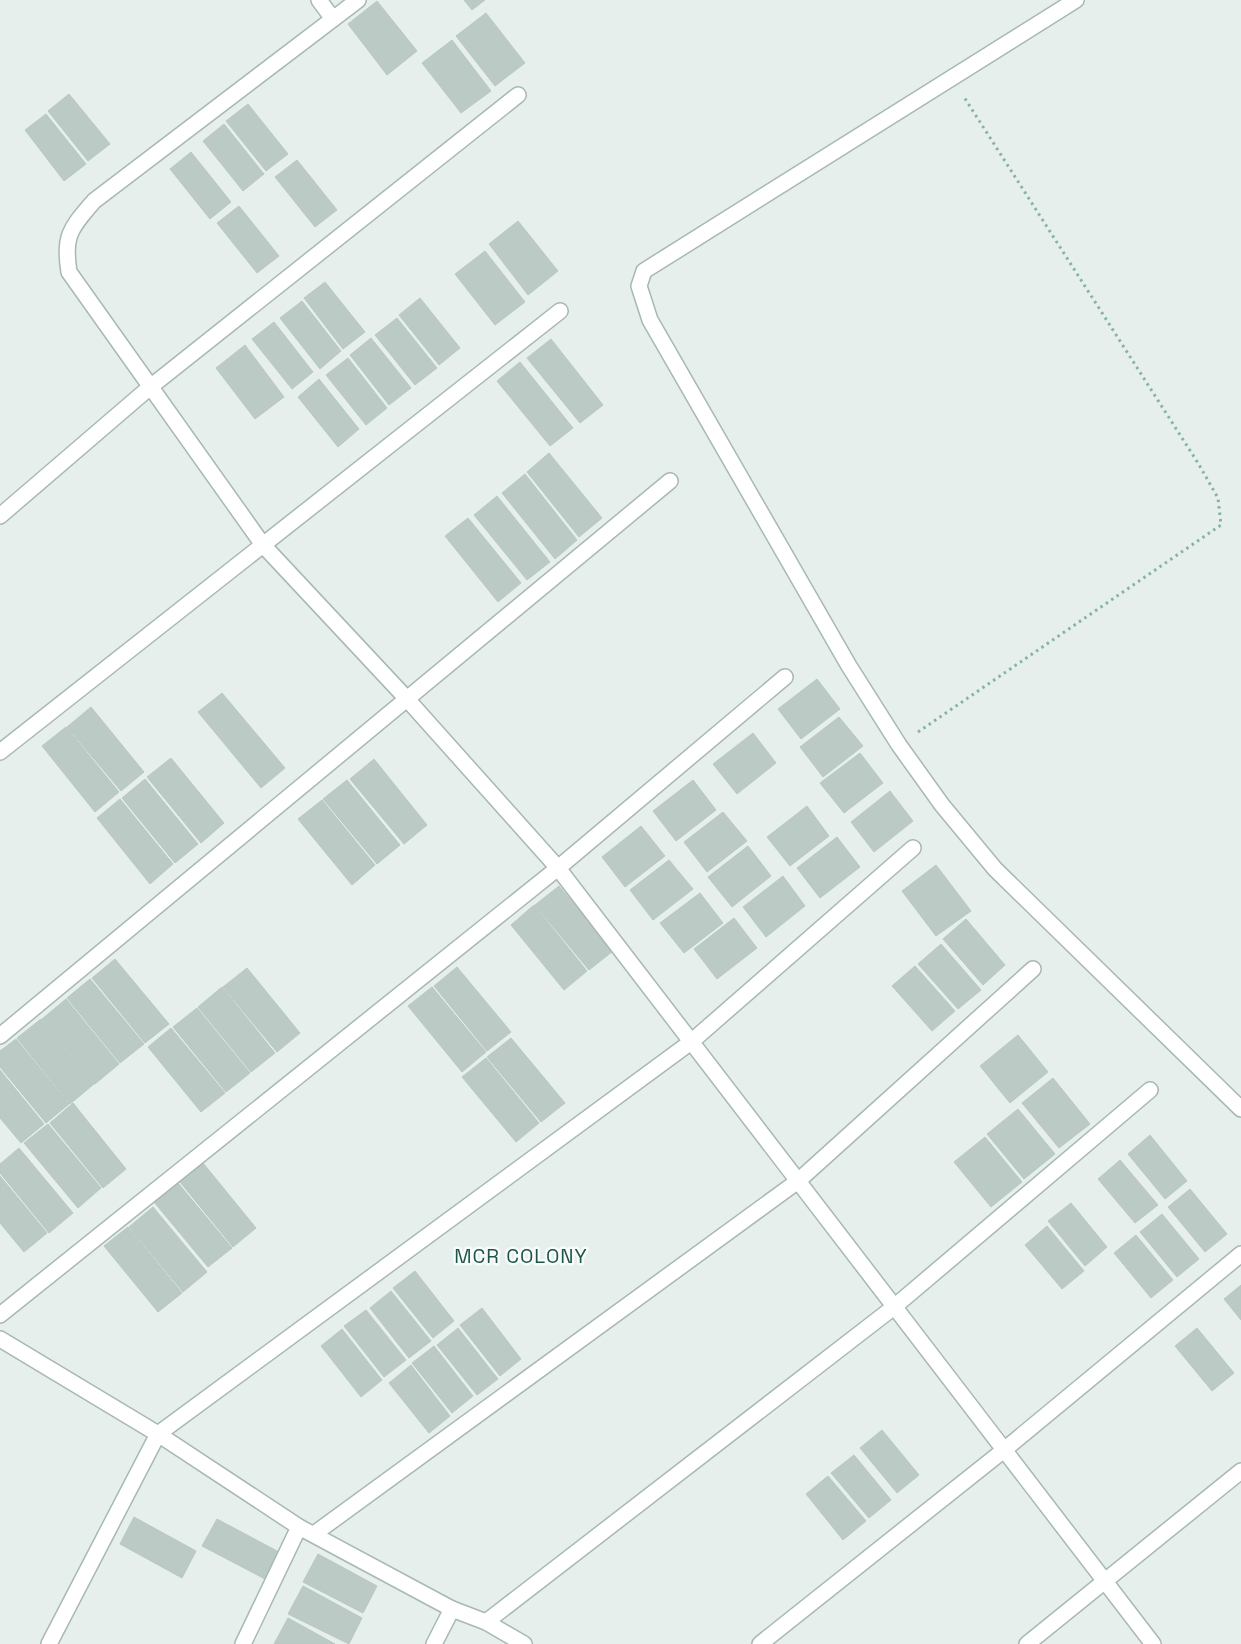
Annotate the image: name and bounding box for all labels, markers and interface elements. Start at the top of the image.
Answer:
district label: MCR COLONY [454,1243,588,1269]

